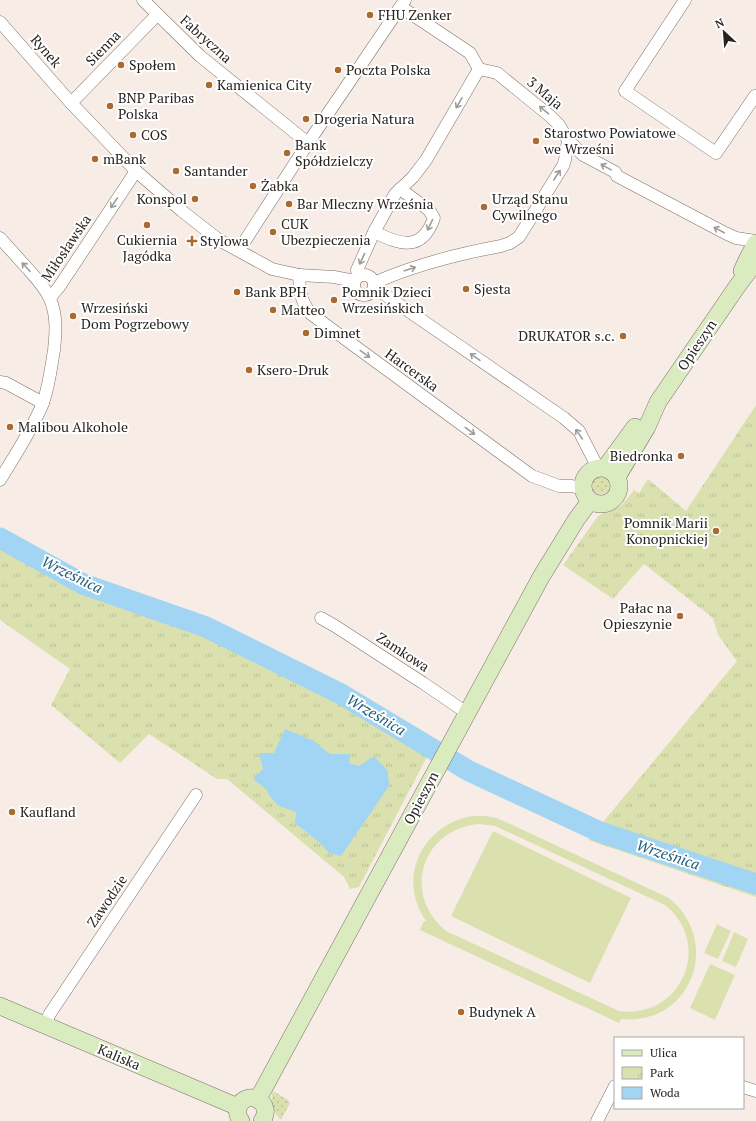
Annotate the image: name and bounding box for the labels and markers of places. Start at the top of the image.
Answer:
place label: FHU Zenker [378,5,452,24]
marker: FHU Zenker [365,10,375,20]
place label: Społem [129,55,176,74]
marker: Społem [116,60,126,70]
place label: Poczta Polska [346,60,431,79]
marker: Poczta Polska [333,65,343,75]
place label: Kamienica City [217,75,312,94]
marker: Kamienica City [204,80,214,90]
place label: BNP Paribas Polska [118,88,194,123]
marker: BNP Paribas Polska [105,101,115,111]
place label: Drogeria Natura [314,109,415,128]
marker: Drogeria Natura [301,114,311,124]
place label: Starostwo Powiatowe we Wrześni [543,123,676,158]
place label: COS [141,125,168,144]
marker: COS [128,130,138,140]
place label: Bank Spółdzielczy [295,135,374,170]
marker: Starostwo Powiatowe we Wrześni [531,136,541,146]
marker: Bank Spółdzielczy [282,148,292,158]
place label: mBank [103,149,147,168]
marker: mBank [90,154,100,164]
place label: Santander [184,161,248,180]
marker: Santander [171,166,181,176]
place label: Żabka [261,176,299,195]
marker: Żabka [248,181,258,191]
place label: Konspol [137,189,187,208]
place label: Urząd Stanu Cywilnego [492,189,568,224]
marker: Konspol [190,194,200,204]
place label: Bar Mleczny Września [297,194,434,213]
marker: Bar Mleczny Września [284,199,294,209]
marker: Urząd Stanu Cywilnego [479,202,489,212]
place label: CUK Ubezpieczenia [281,214,371,249]
marker: Cukiernia Jagódka [142,220,152,230]
marker: CUK Ubezpieczenia [268,227,278,237]
place label: Cukiernia Jagódka [117,230,177,265]
place label: Stylowa [200,231,249,250]
marker: Stylowa [187,236,197,246]
place label: Sjesta [474,279,511,298]
place label: Bank BPH [245,282,307,301]
place label: Pomnik Dzieci Wrzesińskich [342,282,431,317]
marker: Sjesta [461,284,471,294]
marker: Bank BPH [232,287,242,297]
marker: Pomnik Dzieci Wrzesińskich [329,295,339,305]
place label: Wrzesiński Dom Pogrzebowy [81,298,190,333]
place label: Matteo [281,300,326,319]
marker: Matteo [268,305,278,315]
marker: Wrzesiński Dom Pogrzebowy [68,311,78,321]
place label: Dimnet [314,323,362,342]
place label: DRUKATOR s.c. [518,326,615,345]
marker: Dimnet [301,328,311,338]
marker: DRUKATOR s.c. [618,331,628,341]
place label: Ksero-Druk [257,360,330,379]
marker: Ksero-Druk [244,365,254,375]
place label: Malibou Alkohole [18,417,128,436]
marker: Malibou Alkohole [5,422,15,432]
place label: Biedronka [610,446,673,465]
marker: Biedronka [676,451,686,461]
place label: Pomnik Marii Konopnickiej [624,513,708,548]
marker: Pomnik Marii Konopnickiej [711,526,721,536]
place label: Pałac na Opieszynie [603,598,672,633]
marker: Pałac na Opieszynie [675,611,685,621]
place label: Kaufland [20,802,76,821]
marker: Kaufland [7,807,17,817]
place label: Budynek A [469,1002,536,1021]
marker: Budynek A [456,1007,466,1017]

